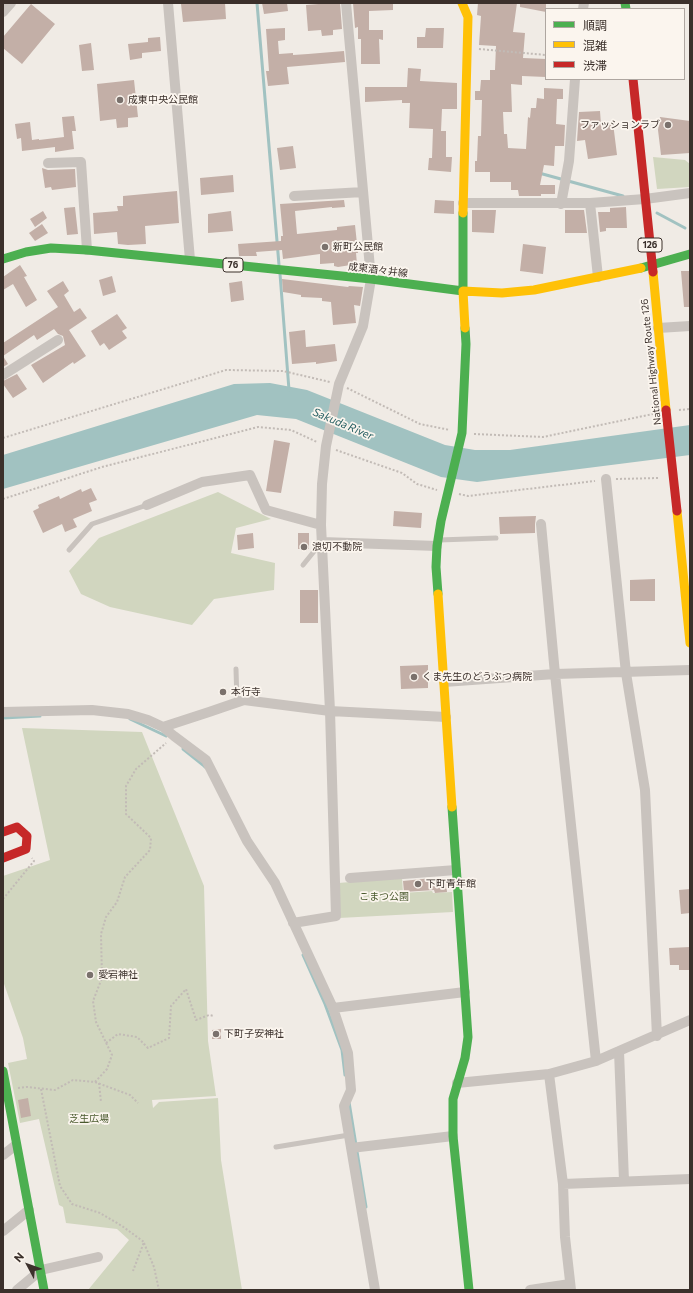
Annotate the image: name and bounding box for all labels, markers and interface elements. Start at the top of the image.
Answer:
legend [545,8,685,80]
text: 順調 [583,18,607,32]
text: 混雑 [583,38,607,52]
text: 渋滞 [583,58,607,72]
place label: 成東中央公民館 [128,94,198,106]
marker: 成東中央公民館 [115,95,125,105]
place label: ファッションラブ [580,119,660,131]
marker: ファッションラブ [663,120,673,130]
road number: 126 [638,238,662,252]
place label: 新町公民館 [333,241,383,253]
marker: 新町公民館 [320,242,330,252]
road number: 76 [223,258,243,272]
street label: 成東酒々井線 [347,260,409,280]
street label: National Highway Route 126 [638,298,664,426]
water label: Sakuda River [311,405,375,443]
place label: 浪切不動院 [312,541,362,553]
marker: 浪切不動院 [299,542,309,552]
place label: くま先生のどうぶつ病院 [422,671,532,683]
marker: くま先生のどうぶつ病院 [409,672,419,682]
place label: 本行寺 [231,686,261,698]
marker: 本行寺 [218,687,228,697]
place label: 下町青年館 [426,878,476,890]
marker: 下町青年館 [413,879,423,889]
park label: こまつ公園 [359,891,409,903]
place label: 愛宕神社 [98,969,138,981]
marker: 愛宕神社 [85,970,95,980]
place label: 下町子安神社 [224,1028,284,1040]
marker: 下町子安神社 [211,1029,221,1039]
park label: 芝生広場 [69,1113,109,1125]
north arrow [8,1245,48,1285]
text: N [11,1249,26,1264]

